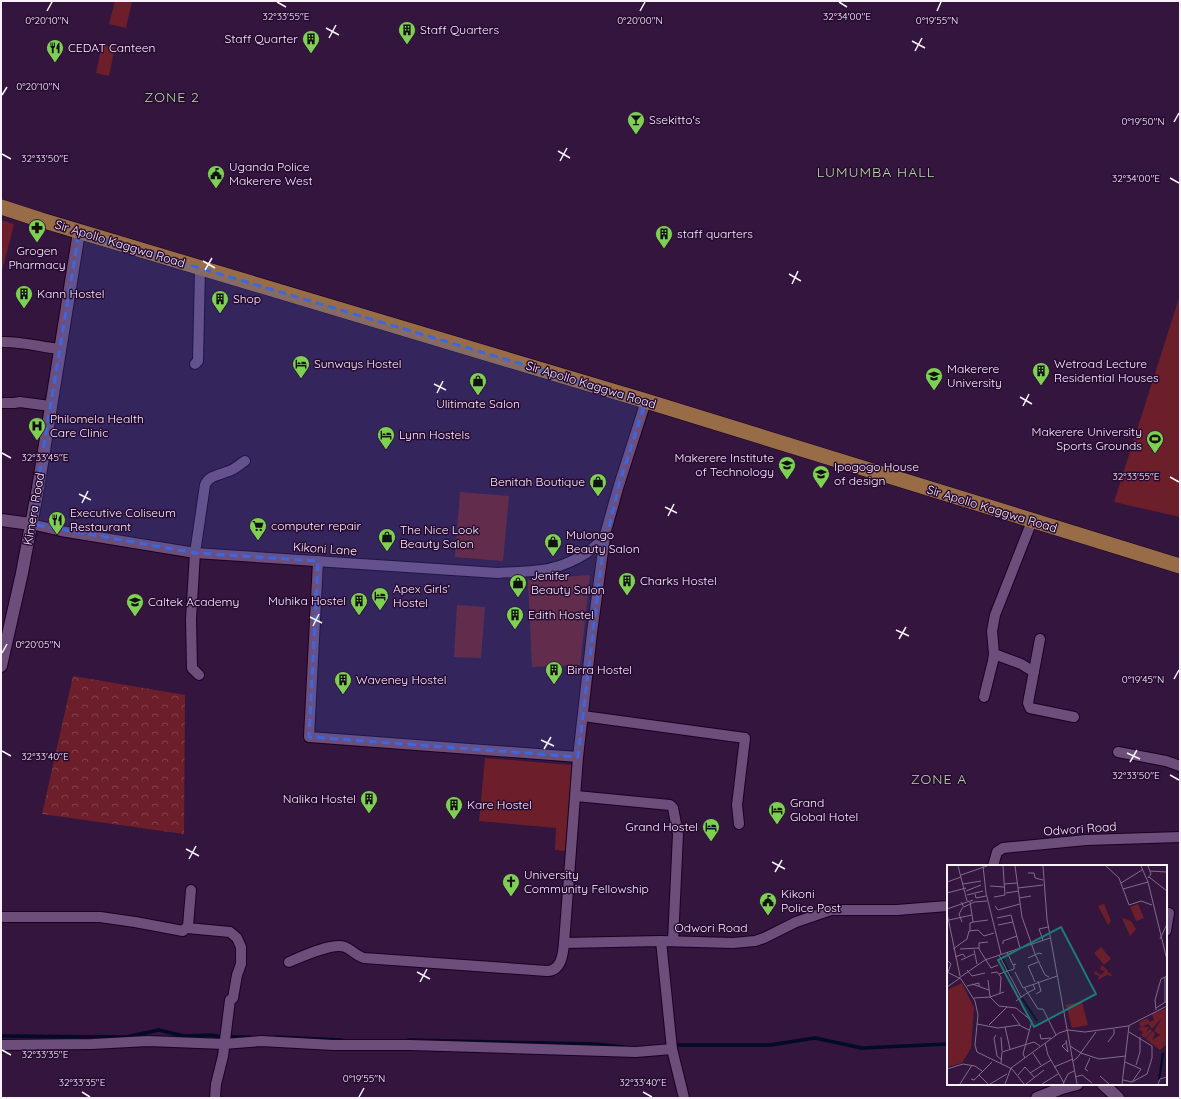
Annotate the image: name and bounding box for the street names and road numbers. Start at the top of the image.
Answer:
street label: Sir Apollo Kaggwa Road [53,217,187,270]
street label: Sir Apollo Kaggwa Road [524,358,658,411]
street label: Kimera Road [20,472,47,546]
street label: Sir Apollo Kaggwa Road [925,482,1059,535]
street label: Kikoni Lane [292,539,358,558]
street label: Odwori Road [1043,818,1117,839]
street label: Odwori Road [674,920,748,935]

